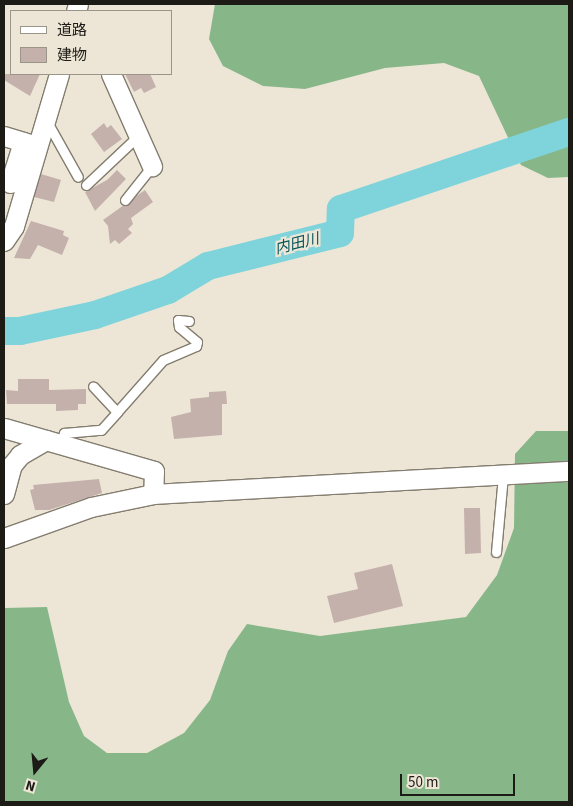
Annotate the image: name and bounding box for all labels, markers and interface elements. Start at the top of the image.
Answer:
legend [10,10,172,75]
text: 道路 [57,20,87,41]
text: 建物 [57,45,87,66]
water label: 内田川 [273,230,321,258]
north arrow [10,746,60,796]
scale bar [403,764,518,796]
text: 50 m [408,772,438,793]
text: N [23,774,38,796]

